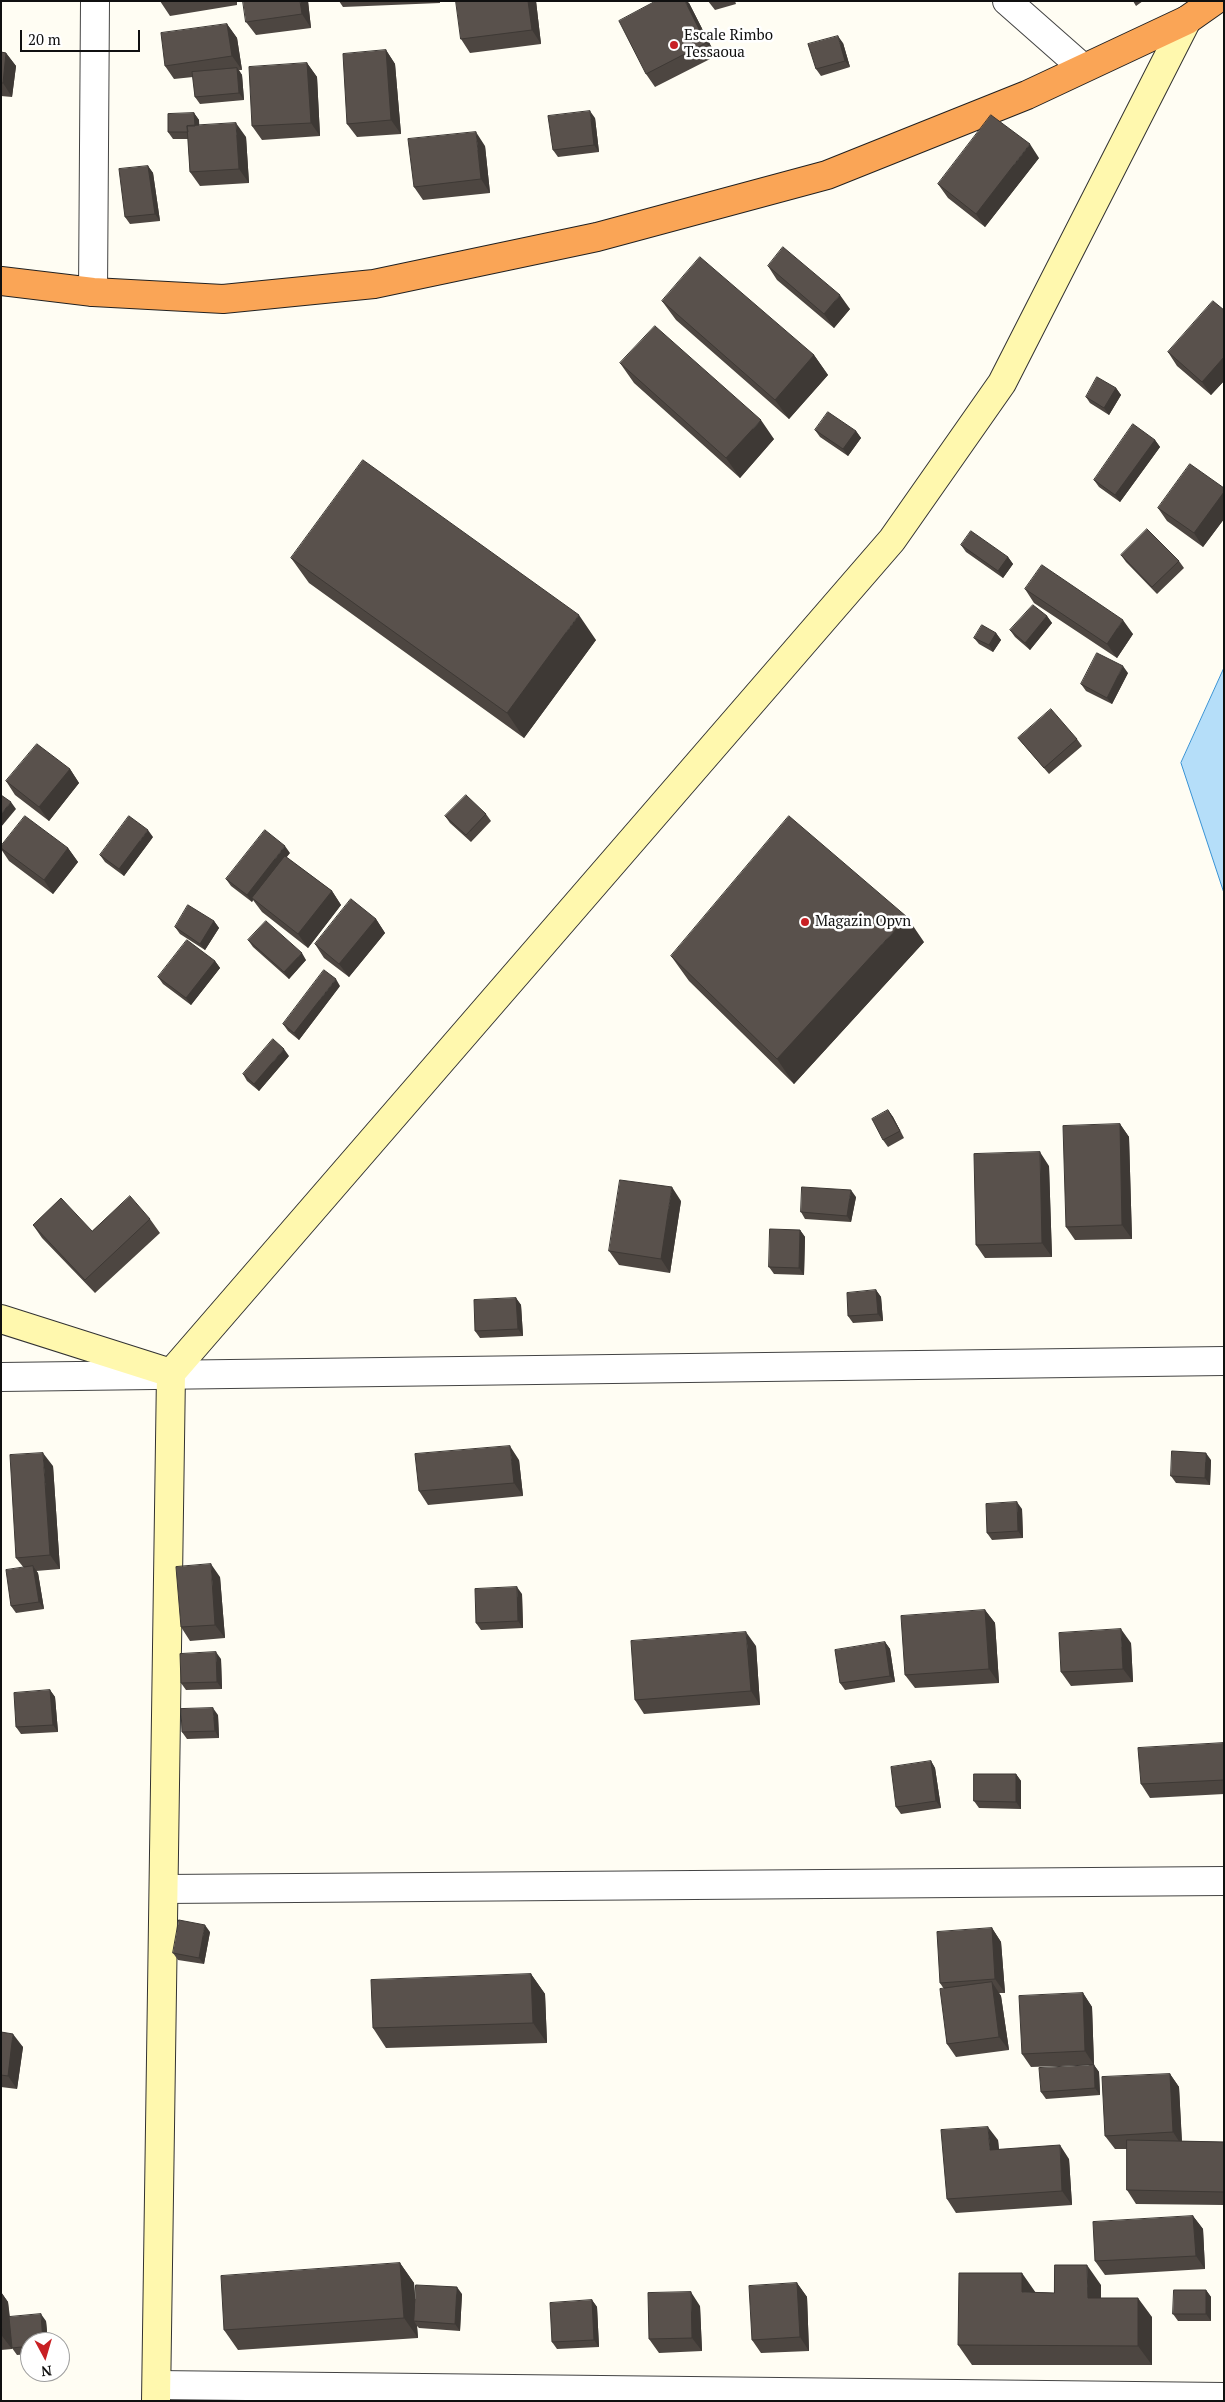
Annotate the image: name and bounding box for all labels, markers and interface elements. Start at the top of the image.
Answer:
scale bar [22,20,142,52]
place label: Escale Rimbo Tessaoua [684,27,773,62]
text: 20 m [28,29,61,49]
marker: Escale Rimbo Tessaoua [668,39,680,51]
place label: Magazin Opvn [815,913,911,931]
marker: Magazin Opvn [799,916,811,928]
north arrow [20,2332,70,2382]
text: N [40,2361,53,2381]

